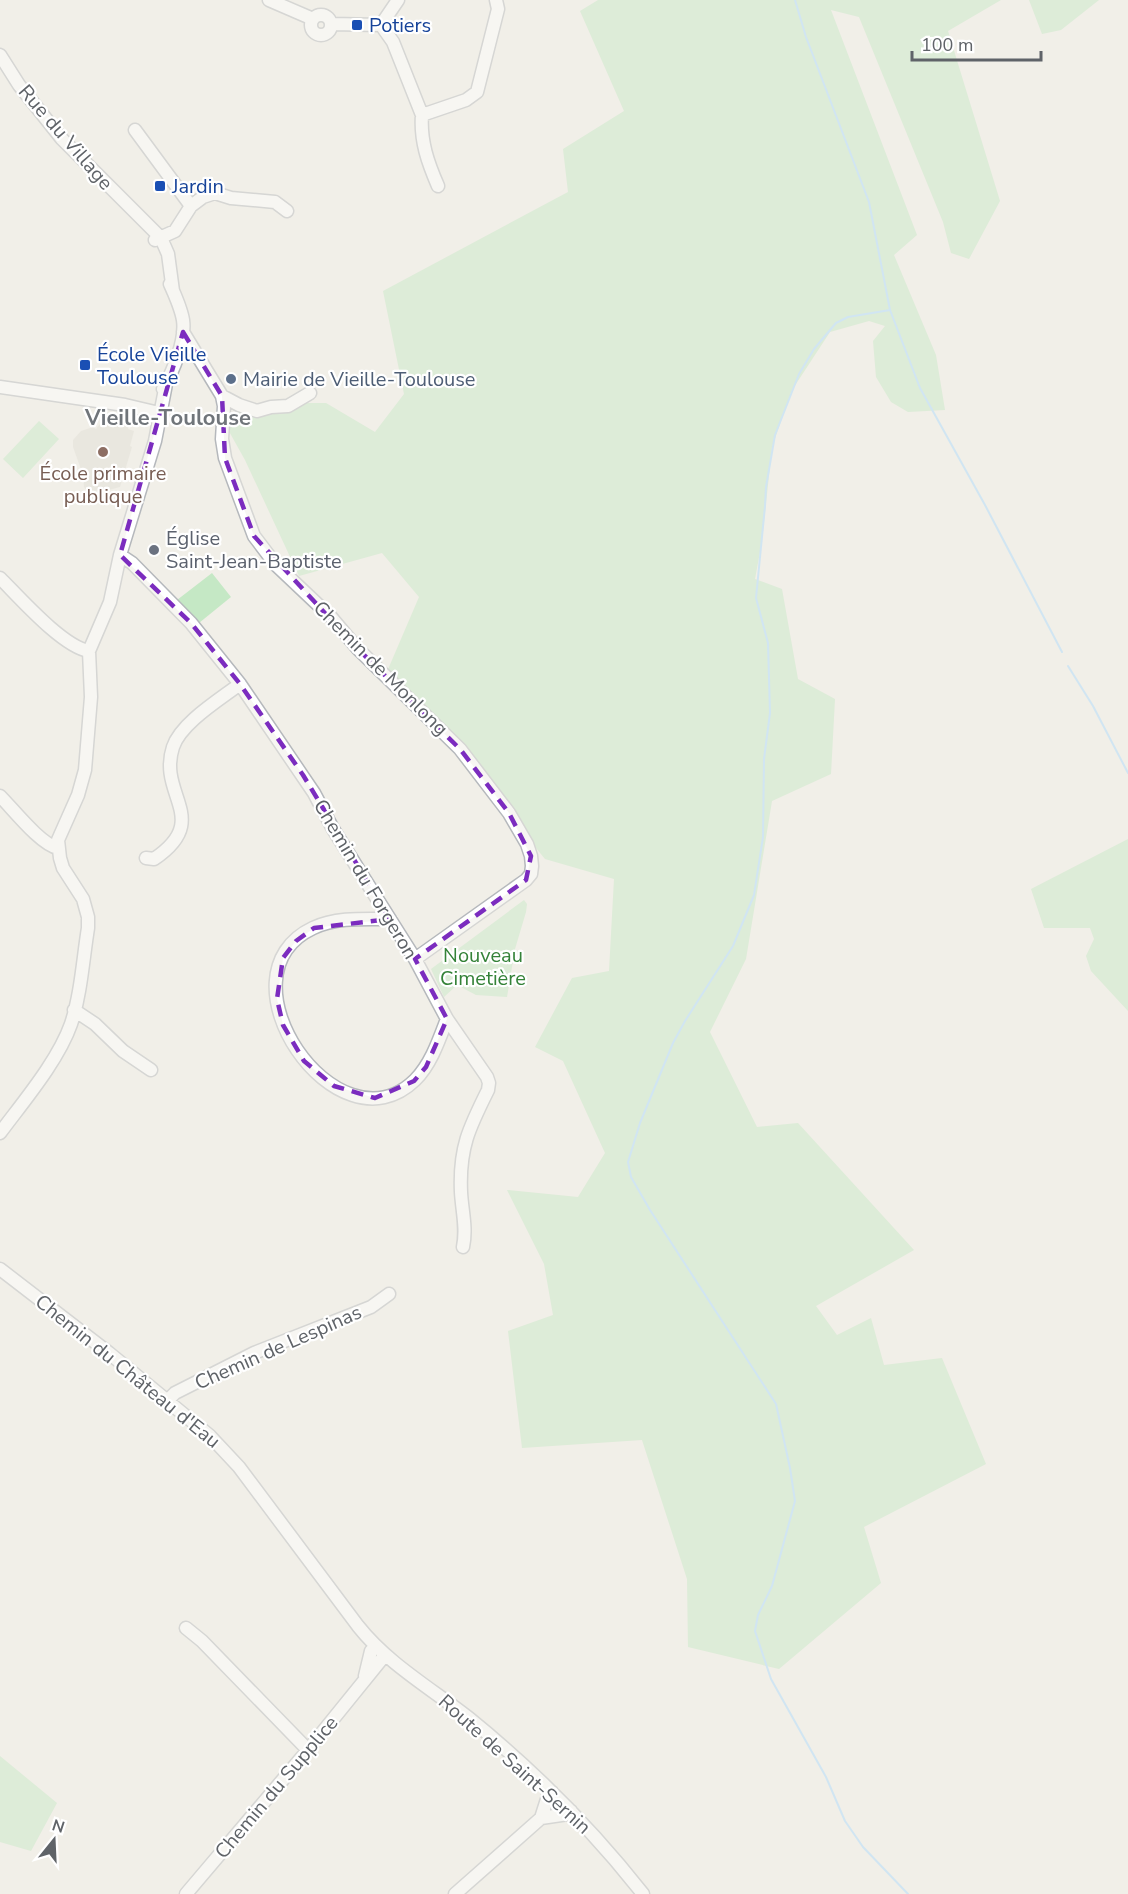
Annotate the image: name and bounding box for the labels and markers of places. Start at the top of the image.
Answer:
place label: Potiers [369,12,431,39]
marker: Potiers [350,18,364,32]
place label: Jardin [171,173,224,200]
marker: Jardin [153,179,167,193]
place label: École Vieille Toulouse [97,341,206,391]
marker: École Vieille Toulouse [78,358,92,372]
place label: Mairie de Vieille-Toulouse [243,366,476,393]
marker: Mairie de Vieille-Toulouse [224,372,238,386]
marker: École primaire publique [96,445,110,459]
place label: École primaire publique [40,460,166,510]
place label: Église Saint-Jean-Baptiste [166,525,342,575]
marker: Église Saint-Jean-Baptiste [147,543,161,557]

